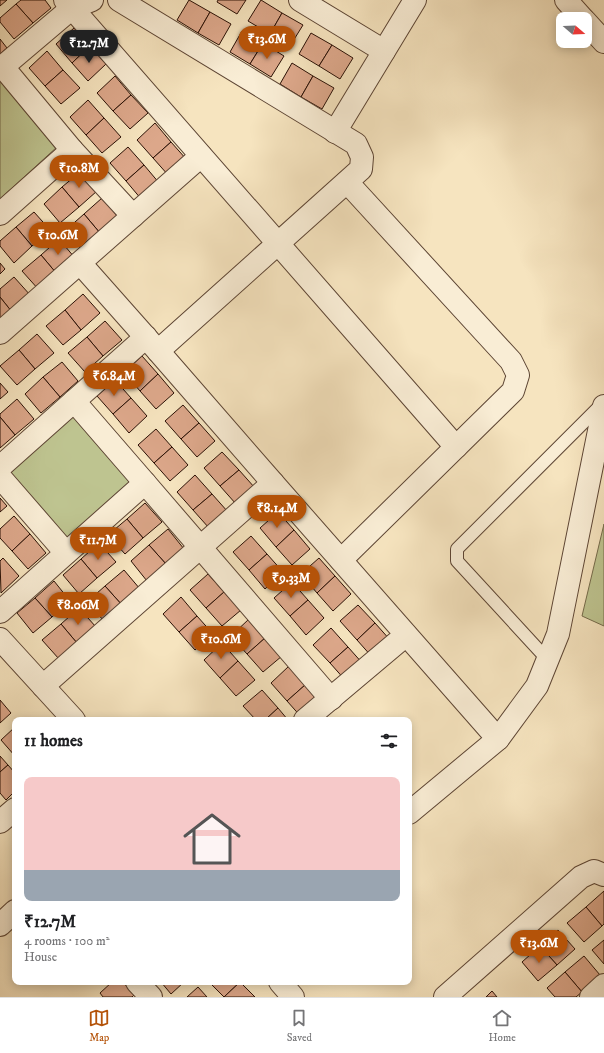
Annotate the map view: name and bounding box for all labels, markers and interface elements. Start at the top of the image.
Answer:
north arrow [556,12,592,48]
map controls [556,12,592,48]
pin: ₹13.6M [234,26,300,60]
pin: ₹12.7M [56,30,122,64]
text: ₹13.6M [248,31,286,47]
text: ₹12.7M [69,35,109,51]
pin: ₹10.8M [46,155,112,189]
text: ₹10.8M [59,160,99,176]
pin: ₹10.6M [25,222,91,256]
text: ₹10.6M [38,227,78,243]
pin: ₹6.84M [81,363,147,397]
text: ₹6.84M [92,368,136,384]
pin: ₹8.14M [244,495,310,529]
text: ₹8.14M [256,500,298,516]
pin: ₹11.7M [65,527,131,561]
text: ₹11.7M [79,532,117,548]
pin: ₹9.33M [258,565,324,599]
text: ₹9.33M [272,570,310,586]
pin: ₹8.06M [45,592,111,626]
text: ₹8.06M [57,597,99,613]
pin: ₹10.6M [188,626,254,660]
text: ₹10.6M [201,631,241,647]
text: 11 homes [24,730,83,752]
icon: filters [378,730,400,752]
icon: home [176,803,248,875]
text: ₹12.7M [24,911,76,933]
pin: ₹13.6M [506,930,572,964]
text: 4 rooms · 100 m² [24,933,110,949]
text: ₹13.6M [520,935,558,951]
text: House [24,949,57,965]
tab: Map [88,1007,110,1045]
tab: Saved [287,1007,312,1045]
tab: Home [489,1007,516,1045]

